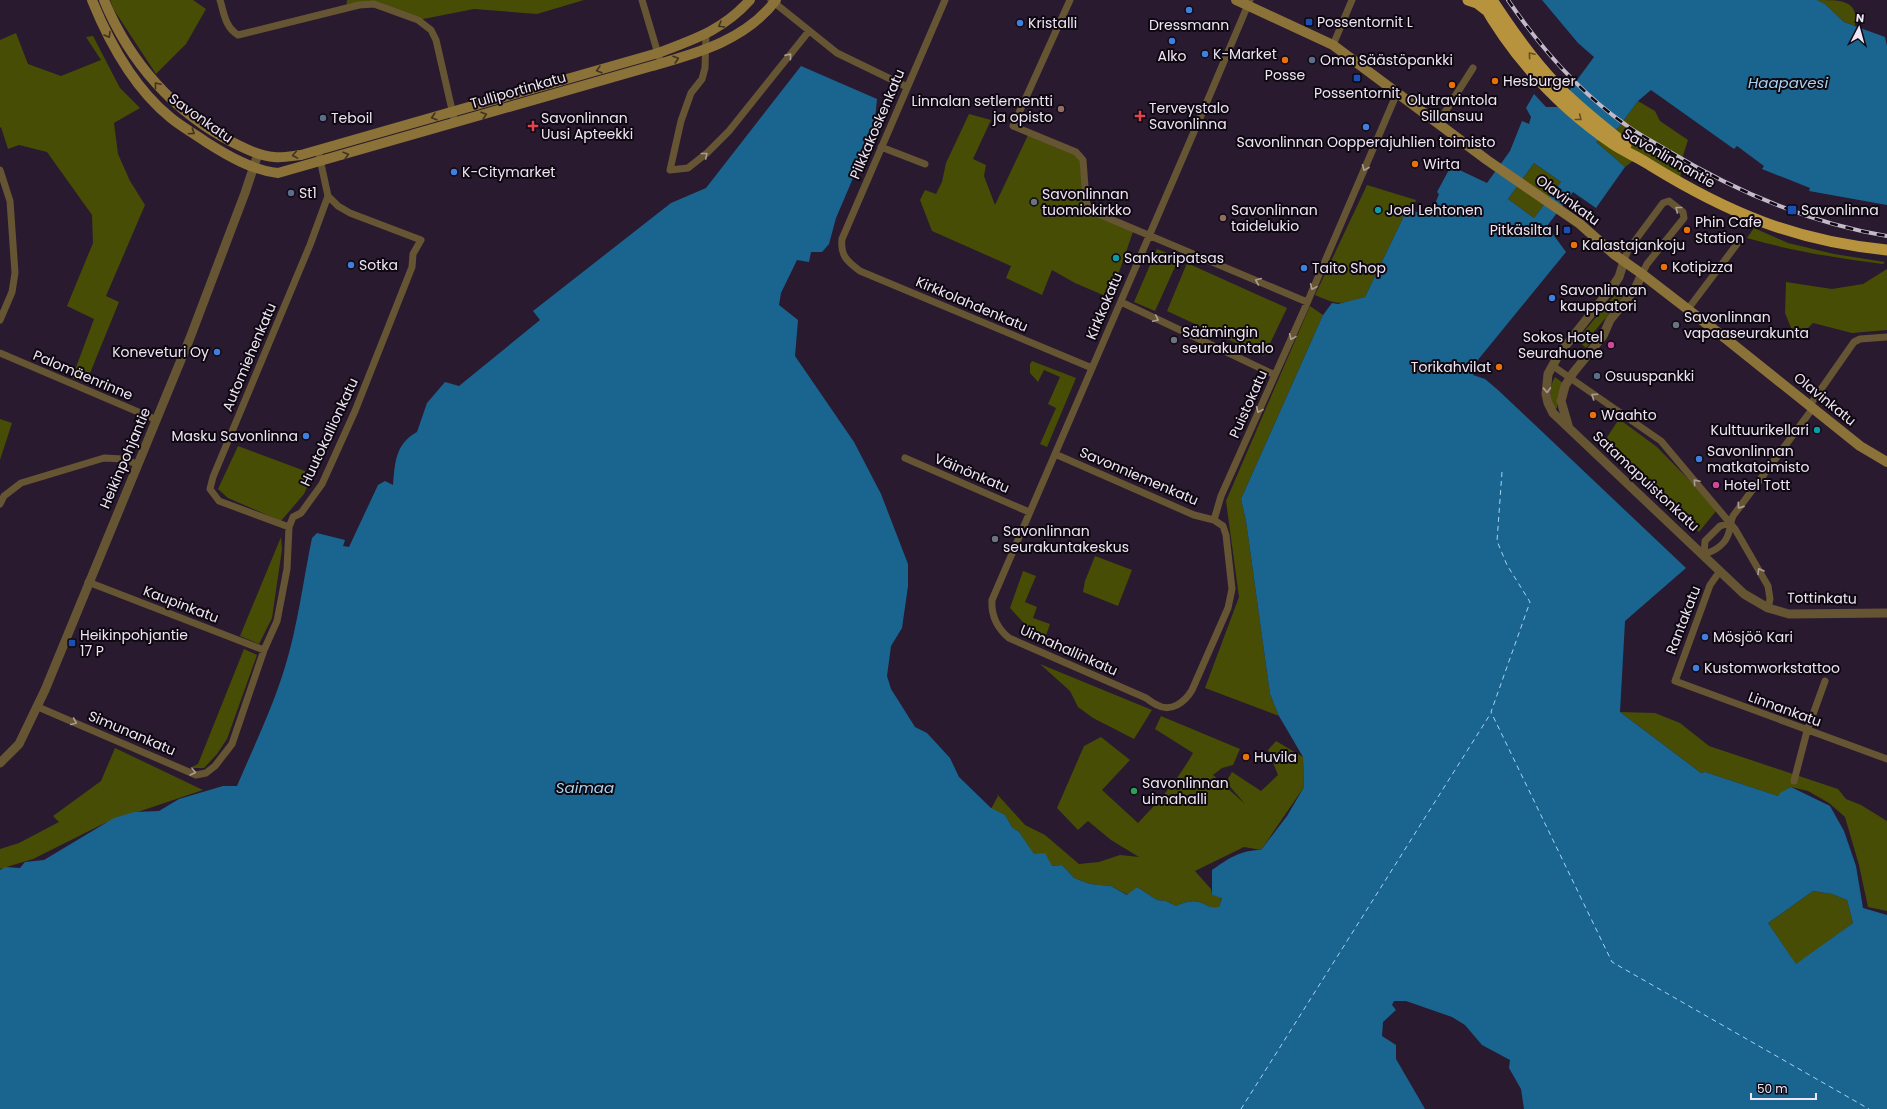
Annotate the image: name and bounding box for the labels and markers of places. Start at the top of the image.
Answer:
marker: Dressmann [1184,5,1194,15]
place label: Possentornit L [1317,12,1413,32]
place label: Kristalli [1028,13,1077,33]
place label: Dressmann [1149,15,1229,35]
marker: Possentornit L [1304,17,1314,27]
marker: Kristalli [1015,18,1025,28]
marker: Alko [1167,36,1177,46]
place label: K-Market [1213,44,1277,64]
place label: Alko [1157,46,1187,66]
marker: K-Market [1200,49,1210,59]
place label: Oma Säästöpankki [1320,50,1453,70]
marker: Posse [1280,55,1290,65]
marker: Oma Säästöpankki [1307,55,1317,65]
place label: Posse [1265,65,1305,85]
place label: Hesburger [1503,71,1576,91]
marker: Possentornit [1352,73,1362,83]
marker: Hesburger [1490,76,1500,86]
marker: Olutravintola Sillansuu [1447,80,1457,90]
place label: Possentornit [1314,83,1400,103]
place label: Olutravintola Sillansuu [1407,90,1497,126]
place label: Linnalan setlementti ja opisto [912,91,1053,127]
place label: Terveystalo Savonlinna [1149,98,1229,134]
marker: Linnalan setlementti ja opisto [1056,104,1066,114]
place label: Teboil [331,108,373,128]
place label: Savonlinnan Uusi Apteekki [541,108,633,144]
marker: Terveystalo Savonlinna [1134,110,1146,122]
marker: Teboil [318,113,328,123]
marker: Savonlinnan Uusi Apteekki [528,121,538,131]
marker: Savonlinnan Oopperajuhlien toimisto [1361,122,1371,132]
place label: Savonlinnan Oopperajuhlien toimisto [1236,132,1496,152]
place label: Wirta [1423,154,1460,174]
marker: Wirta [1410,159,1420,169]
place label: K-Citymarket [462,162,555,182]
marker: K-Citymarket [449,167,459,177]
place label: St1 [299,183,317,203]
place label: Savonlinnan tuomiokirkko [1042,184,1131,220]
marker: St1 [286,188,296,198]
marker: Savonlinnan tuomiokirkko [1029,197,1039,207]
place label: Savonlinnan taidelukio [1231,200,1318,236]
place label: Joel Lehtonen [1386,200,1483,220]
place label: Savonlinna [1801,200,1879,220]
marker: Savonlinna [1786,204,1798,216]
marker: Joel Lehtonen [1373,205,1383,215]
place label: Phin Cafe Station [1695,212,1762,248]
marker: Savonlinnan taidelukio [1218,213,1228,223]
place label: Pitkäsilta I [1490,220,1559,240]
marker: Pitkäsilta I [1562,225,1572,235]
marker: Phin Cafe Station [1682,225,1692,235]
place label: Kalastajankoju [1582,235,1685,255]
marker: Kalastajankoju [1569,240,1579,250]
place label: Sankaripatsas [1124,248,1224,268]
marker: Sankaripatsas [1111,253,1121,263]
place label: Sotka [359,255,398,275]
place label: Kotipizza [1672,257,1733,277]
place label: Taito Shop [1312,258,1386,278]
marker: Sotka [346,260,356,270]
marker: Kotipizza [1659,262,1669,272]
marker: Taito Shop [1299,263,1309,273]
place label: Savonlinnan kauppatori [1560,280,1647,316]
marker: Savonlinnan kauppatori [1547,293,1557,303]
place label: Savonlinnan vapaaseurakunta [1684,307,1809,343]
marker: Savonlinnan vapaaseurakunta [1671,320,1681,330]
place label: Säämingin seurakuntalo [1182,322,1274,358]
place label: Sokos Hotel Seurahuone [1518,327,1603,363]
marker: Säämingin seurakuntalo [1169,335,1179,345]
marker: Sokos Hotel Seurahuone [1606,340,1616,350]
place label: Koneveturi Oy [112,342,209,362]
marker: Koneveturi Oy [212,347,222,357]
place label: Torikahvilat [1411,357,1491,377]
marker: Torikahvilat [1494,362,1504,372]
place label: Osuuspankki [1605,366,1694,386]
marker: Osuuspankki [1592,371,1602,381]
place label: Waahto [1601,405,1657,425]
marker: Waahto [1588,410,1598,420]
place label: Kulttuurikellari [1711,420,1809,440]
marker: Kulttuurikellari [1812,425,1822,435]
place label: Masku Savonlinna [172,426,298,446]
marker: Masku Savonlinna [301,431,311,441]
place label: Savonlinnan matkatoimisto [1707,441,1809,477]
marker: Savonlinnan matkatoimisto [1694,454,1704,464]
place label: Hotel Tott [1724,475,1790,495]
marker: Hotel Tott [1711,480,1721,490]
place label: Savonlinnan seurakuntakeskus [1003,521,1129,557]
marker: Savonlinnan seurakuntakeskus [990,534,1000,544]
place label: Heikinpohjantie 17 P [80,625,188,661]
place label: Mösjöö Kari [1713,627,1793,647]
marker: Mösjöö Kari [1700,632,1710,642]
marker: Heikinpohjantie 17 P [67,638,77,648]
place label: Kustomworkstattoo [1704,658,1840,678]
marker: Kustomworkstattoo [1691,663,1701,673]
place label: Huvila [1254,747,1297,767]
marker: Huvila [1241,752,1251,762]
place label: Savonlinnan uimahalli [1142,773,1229,809]
marker: Savonlinnan uimahalli [1129,786,1139,796]

